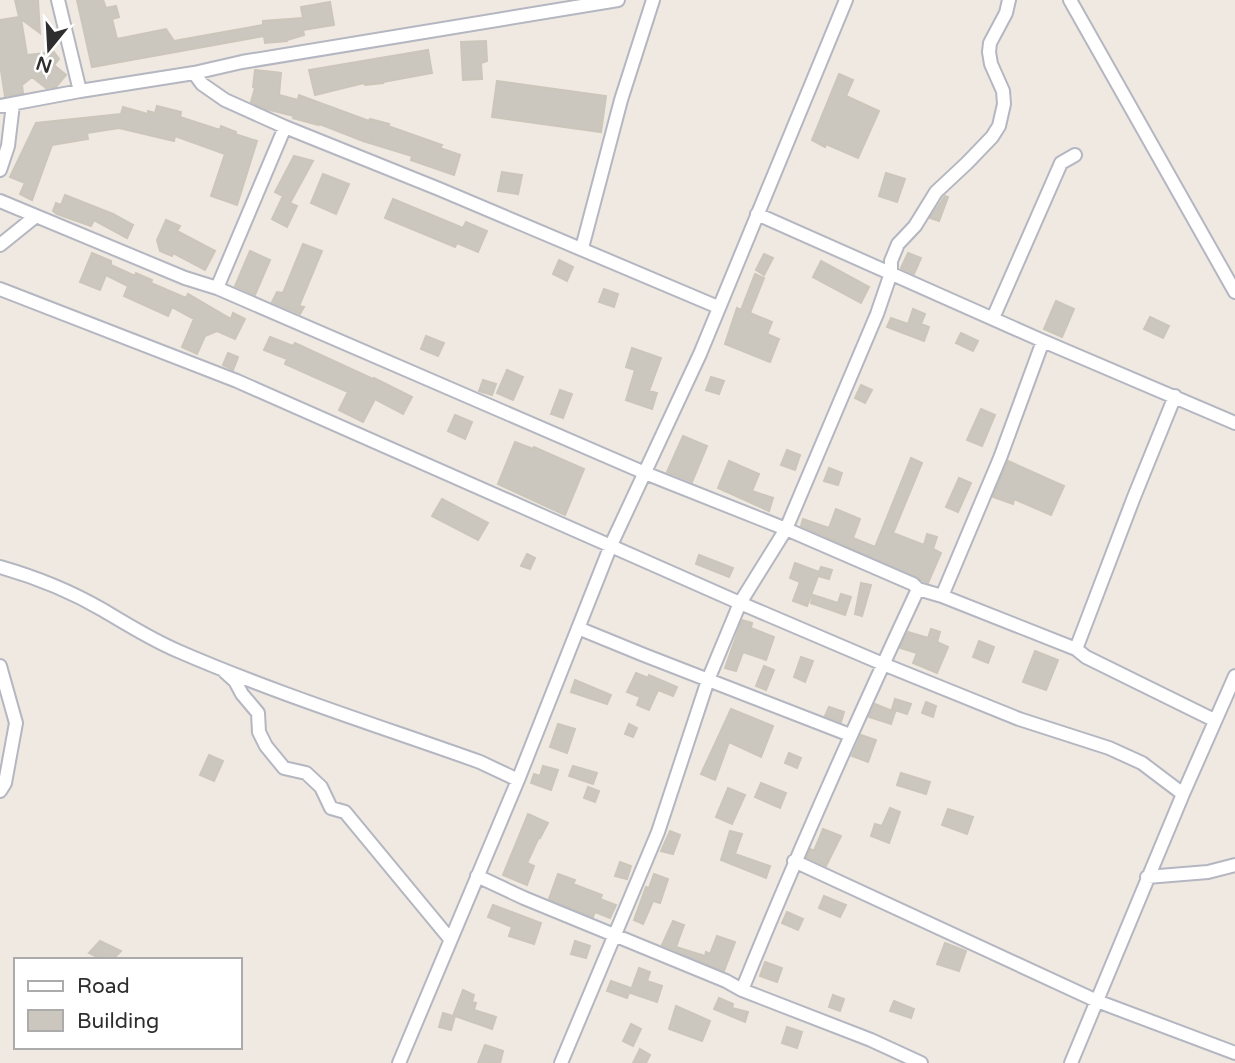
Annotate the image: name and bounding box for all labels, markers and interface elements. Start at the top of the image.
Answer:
north arrow [14,14,84,84]
text: N [33,51,55,77]
legend [14,958,242,1049]
text: Road [77,974,130,999]
text: Building [77,1009,159,1034]

